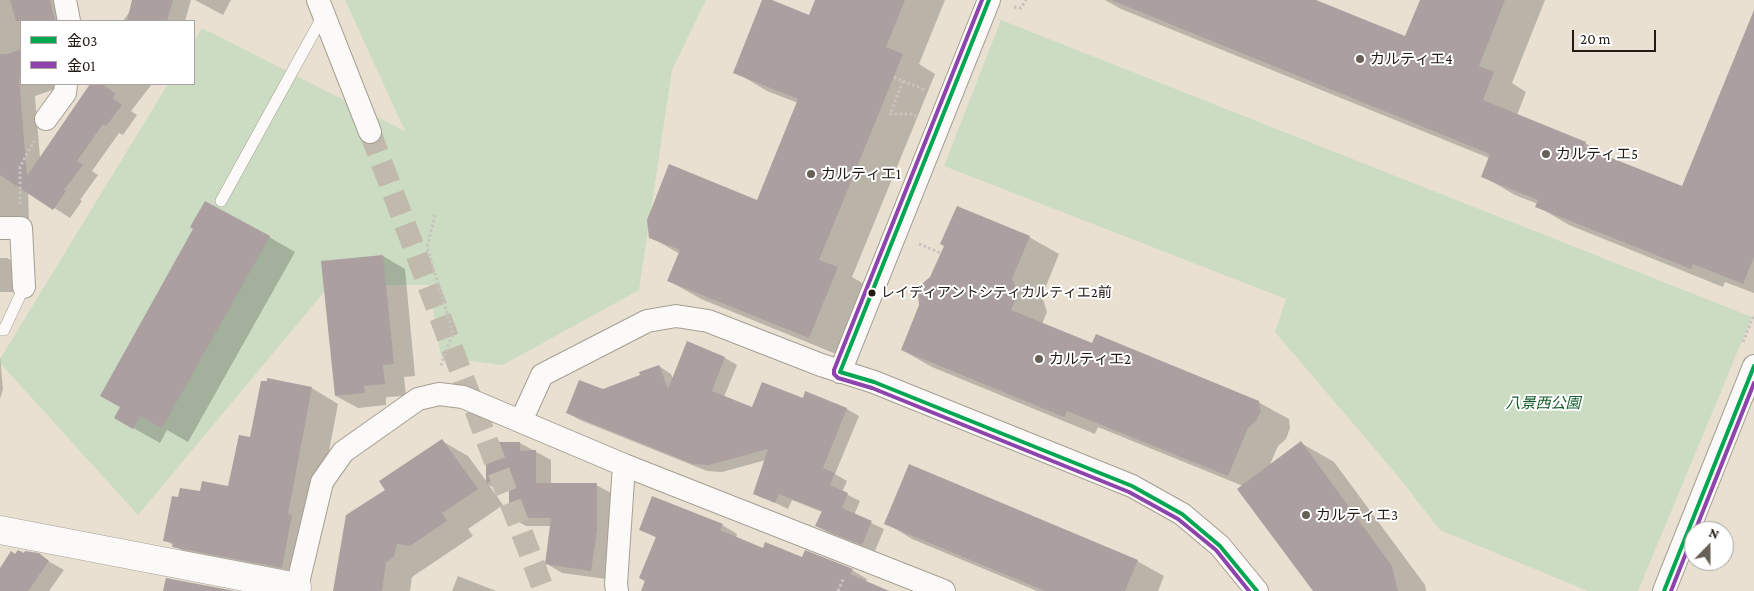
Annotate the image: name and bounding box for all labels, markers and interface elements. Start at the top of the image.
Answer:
legend [20,20,195,85]
scale bar [1574,20,1658,52]
text: 20 m [1580,31,1611,47]
text: 金03 [67,33,97,49]
place label: カルティエ4 [1370,50,1453,68]
marker: カルティエ4 [1354,53,1366,65]
text: 金01 [67,58,95,74]
place label: カルティエ5 [1556,145,1638,163]
marker: カルティエ5 [1540,148,1552,160]
place label: カルティエ1 [821,165,901,183]
marker: カルティエ1 [805,168,817,180]
place label: レイディアントシティカルティエ2前 [881,285,1112,301]
marker: レイディアントシティカルティエ2前 [867,288,877,298]
place label: カルティエ2 [1049,350,1131,368]
marker: カルティエ2 [1033,353,1045,365]
park label: 八景西公園 [1506,394,1580,412]
place label: カルティエ3 [1316,506,1398,524]
marker: カルティエ3 [1300,509,1312,521]
north arrow [1684,521,1734,571]
text: N [1707,524,1722,542]

